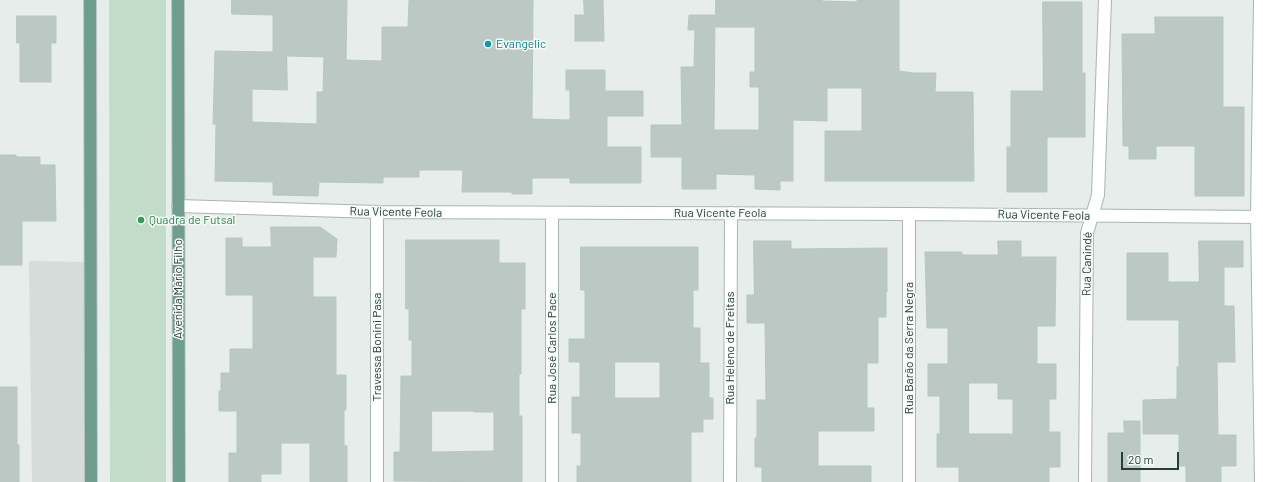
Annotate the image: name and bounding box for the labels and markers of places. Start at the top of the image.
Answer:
place label: Evangelic [496,37,546,51]
marker: Evangelic [483,39,493,49]
place label: Quadra de Futsal [149,213,235,227]
marker: Quadra de Futsal [136,215,146,225]

